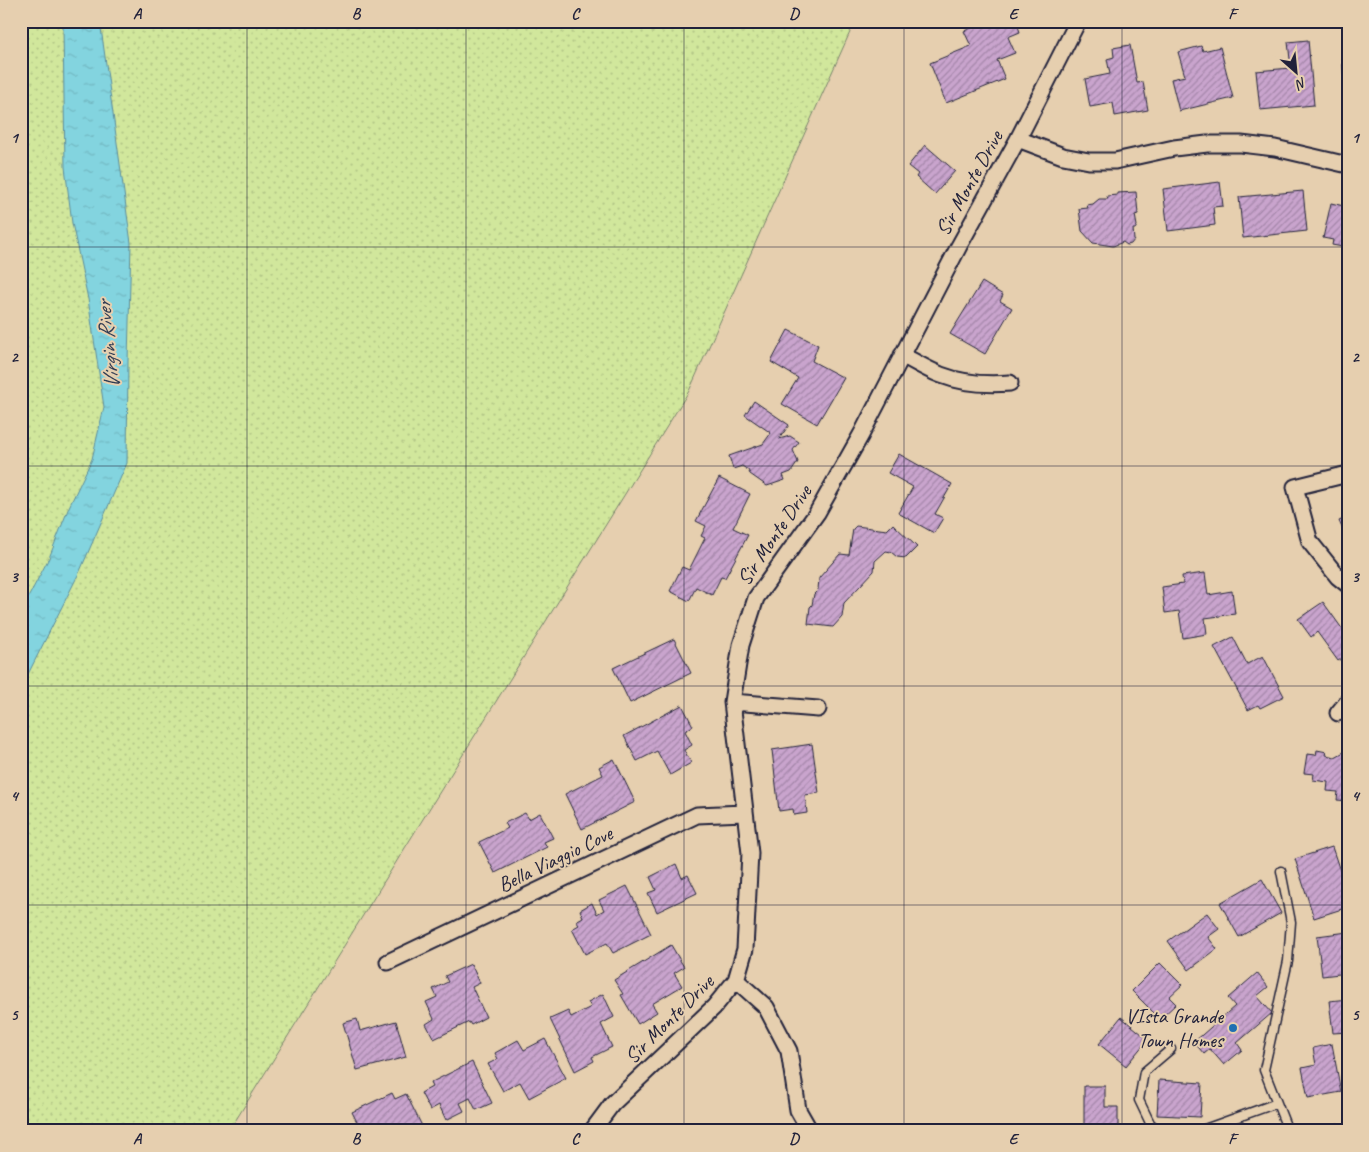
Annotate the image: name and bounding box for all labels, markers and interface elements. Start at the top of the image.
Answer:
text: A [133,4,143,24]
text: B [352,4,362,24]
text: C [571,4,581,24]
text: D [789,4,800,24]
text: E [1009,4,1020,24]
text: F [1228,4,1239,24]
north arrow [1272,48,1322,98]
text: N [1292,74,1309,94]
street label: Sir Monte Drive [930,125,1009,240]
text: 1 [10,128,19,148]
text: 1 [1351,128,1360,148]
water label: Virgin River [89,297,127,390]
text: 2 [10,347,19,367]
text: 2 [1351,347,1360,367]
street label: Sir Monte Drive [731,479,818,590]
text: 3 [10,567,19,587]
text: 3 [1351,567,1360,587]
text: 4 [10,786,19,806]
text: 4 [1351,786,1360,806]
street label: Bella Viaggio Cove [493,820,618,898]
street label: Sir Monte Drive [619,968,720,1069]
place label: VIsta Grande Town Homes [1125,1003,1225,1053]
text: 5 [11,1005,20,1025]
text: 5 [1352,1005,1361,1025]
marker: VIsta Grande Town Homes [1227,1022,1239,1034]
text: A [133,1129,143,1149]
text: B [352,1129,362,1149]
text: C [571,1129,581,1149]
text: D [789,1129,800,1149]
text: E [1009,1129,1020,1149]
text: F [1228,1129,1239,1149]

